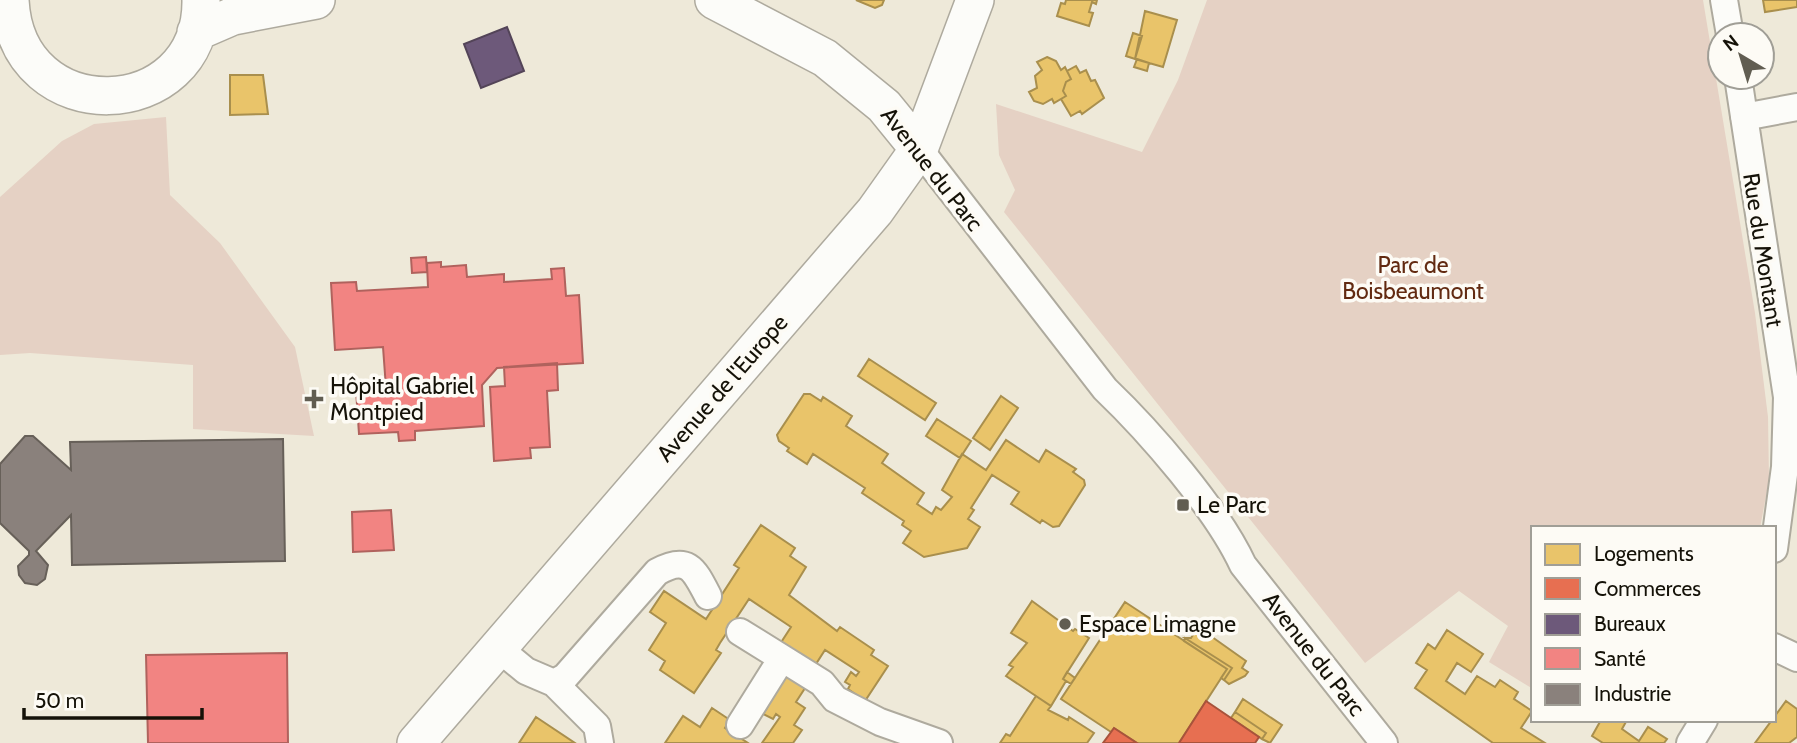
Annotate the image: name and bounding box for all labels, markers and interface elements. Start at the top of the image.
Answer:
north arrow [1706,21,1776,91]
text: N [1718,30,1743,56]
street label: Avenue du Parc [875,102,989,236]
street label: Rue du Montant [1737,171,1789,329]
park label: Parc de Boisbeaumont [1342,251,1484,305]
street label: Avenue de l'Europe [651,309,794,467]
place label: Hôpital Gabriel Montpied [330,372,475,426]
marker: Hôpital Gabriel Montpied [304,389,324,409]
place label: Le Parc [1197,491,1267,519]
marker: Le Parc [1175,497,1191,513]
legend [1531,526,1776,722]
text: Logements [1594,541,1694,566]
text: Commerces [1594,576,1701,601]
street label: Avenue du Parc [1257,587,1371,721]
place label: Espace Limagne [1079,610,1236,638]
text: Bureaux [1594,611,1666,636]
marker: Espace Limagne [1057,616,1073,632]
text: Santé [1594,646,1646,671]
scale bar [24,676,203,720]
text: Industrie [1594,681,1671,706]
text: 50 m [35,688,84,713]

